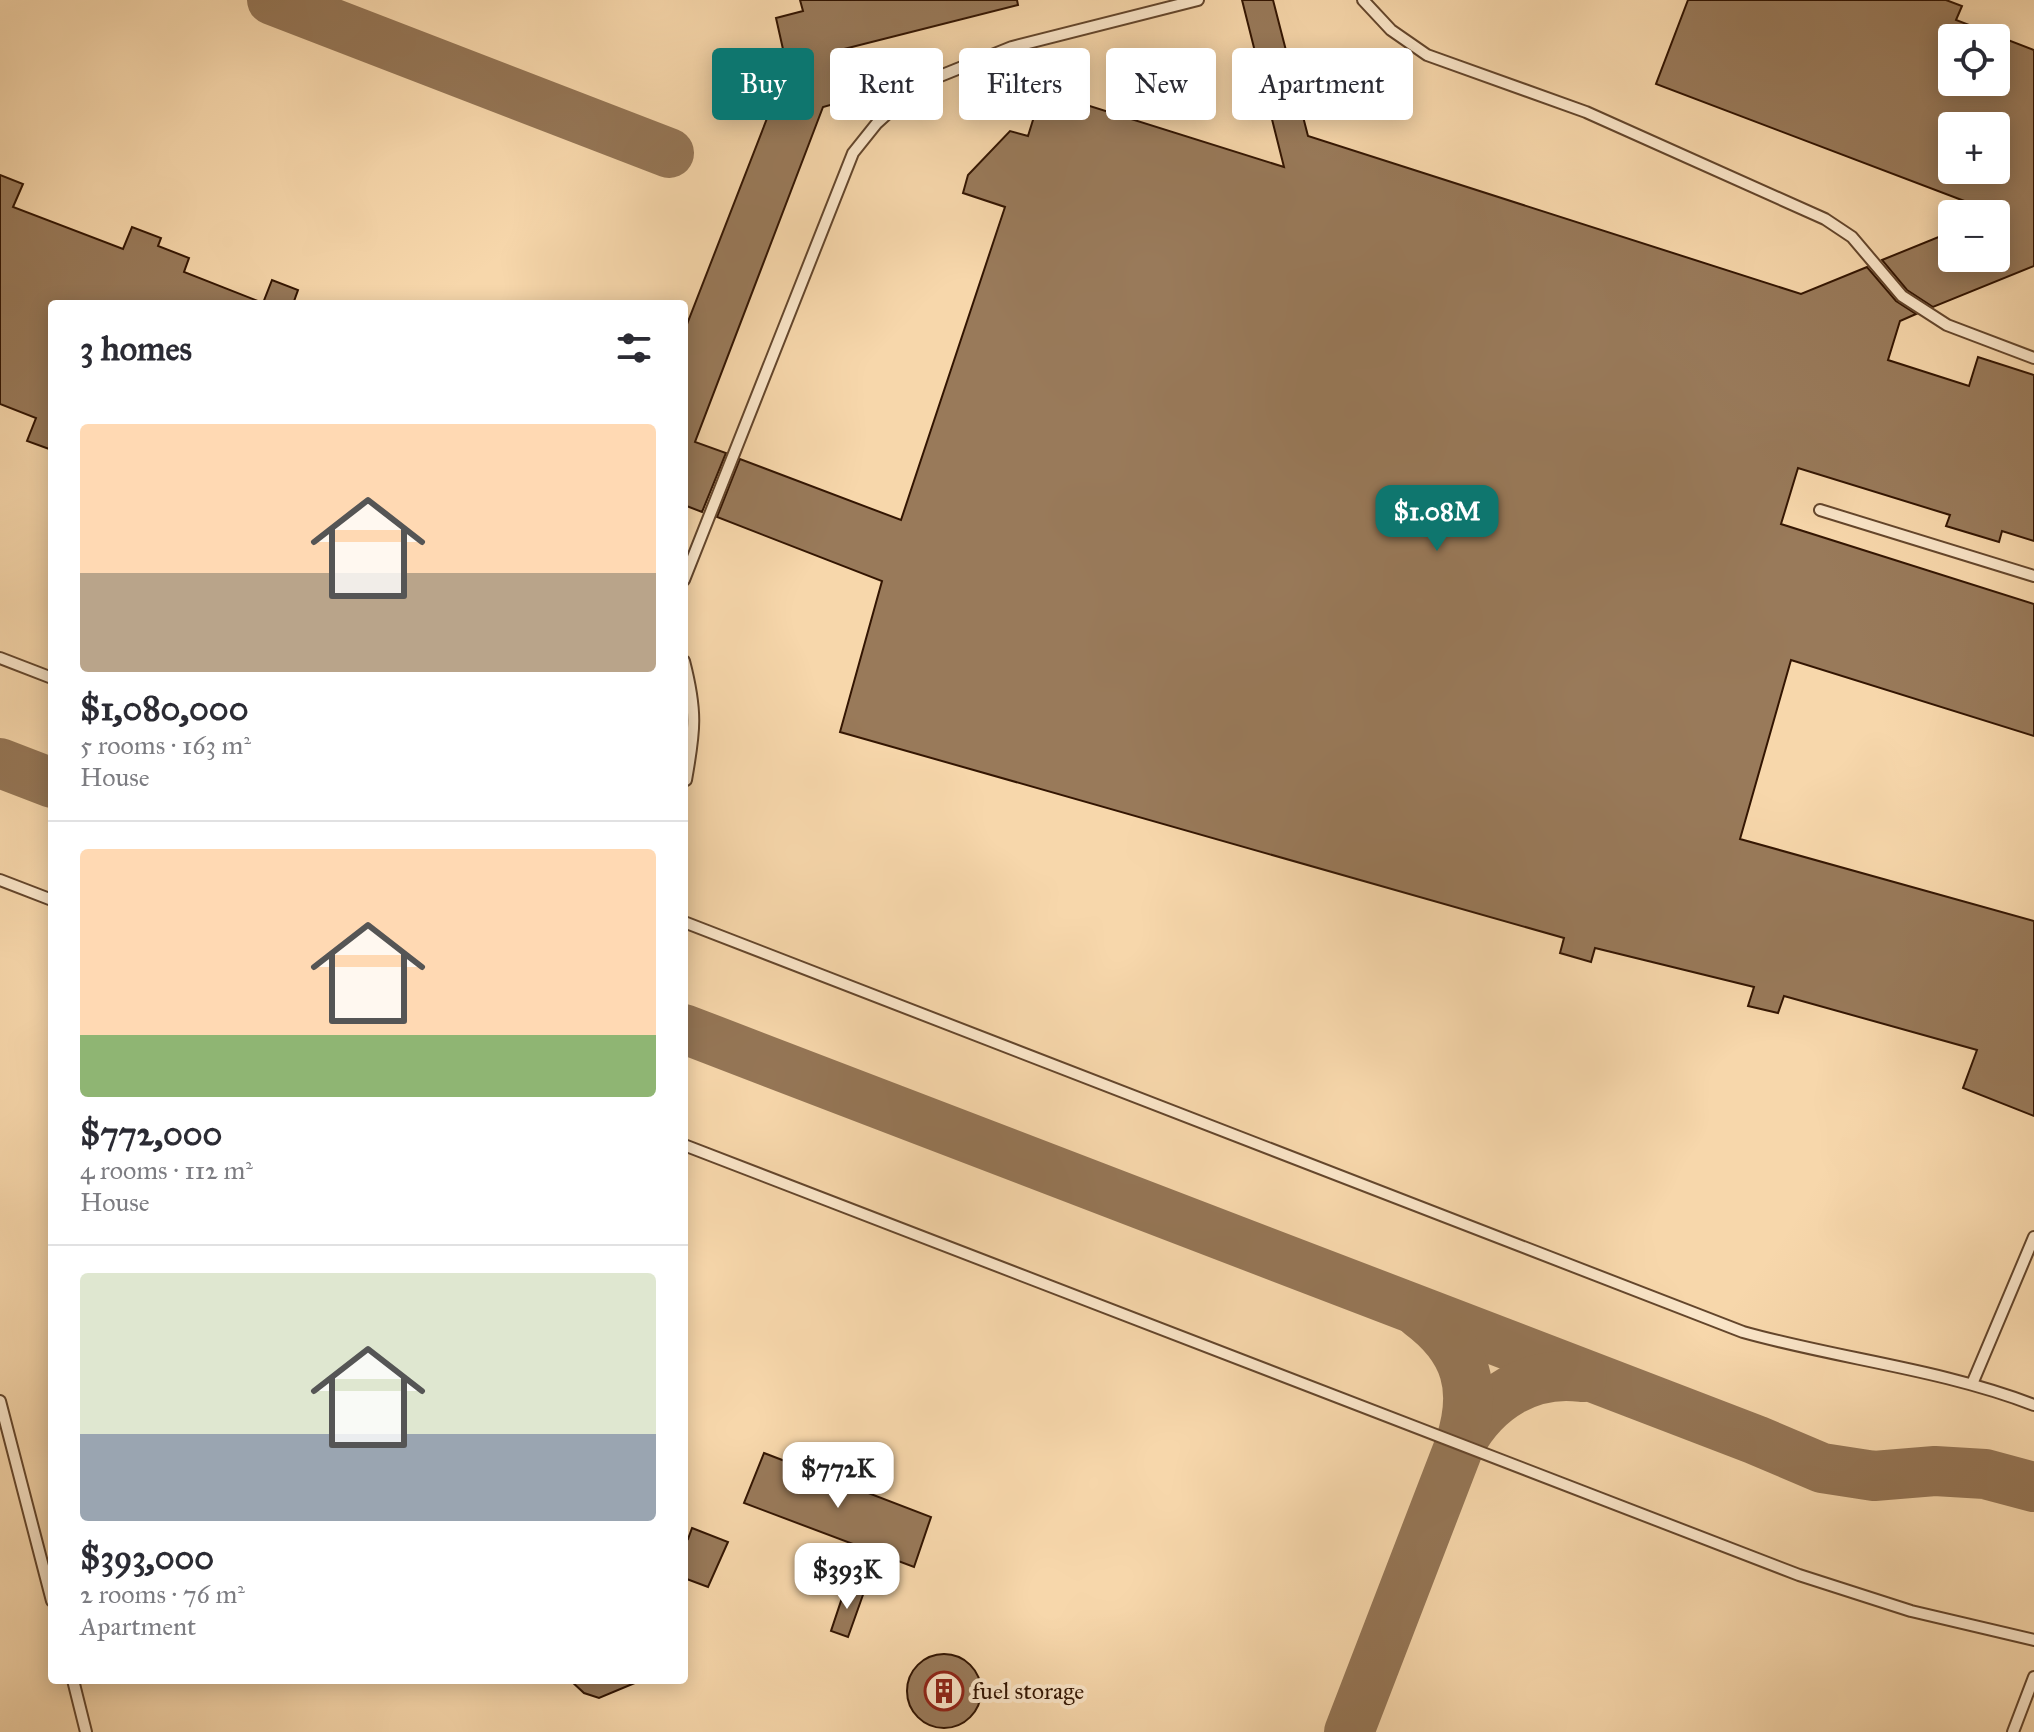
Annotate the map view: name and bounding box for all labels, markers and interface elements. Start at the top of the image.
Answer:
map controls [1938,24,2010,272]
button: locate [1938,24,2010,96]
chip: Buy [712,48,814,120]
chip: Rent [830,48,943,120]
chip: Filters [959,48,1090,120]
chip: New [1106,48,1216,120]
chip: Apartment [1232,48,1413,120]
button: + [1938,112,2010,184]
button: − [1938,200,2010,272]
icon: filters [612,326,656,370]
text: 3 homes [80,328,192,369]
icon: home [296,476,440,620]
pin: $1.08M [1372,485,1502,553]
text: $1.08M [1393,495,1481,527]
text: $1,080,000 [80,688,248,729]
text: 5 rooms · 163 m² [80,729,251,761]
text: House [80,761,150,793]
icon: home [296,901,440,1045]
text: $772,000 [80,1113,222,1154]
text: 4 rooms · 112 m² [80,1154,253,1186]
text: House [80,1186,150,1218]
icon: home [296,1325,440,1469]
pin: $772K [782,1442,894,1510]
text: $772K [801,1452,875,1484]
text: $393,000 [80,1537,214,1578]
pin: $393K [791,1543,903,1611]
text: $393K [813,1553,881,1585]
text: 2 rooms · 76 m² [80,1578,245,1610]
text: Apartment [80,1610,196,1642]
building icon: fuel storage [923,1670,965,1712]
place label: fuel storage [972,1676,1084,1706]

